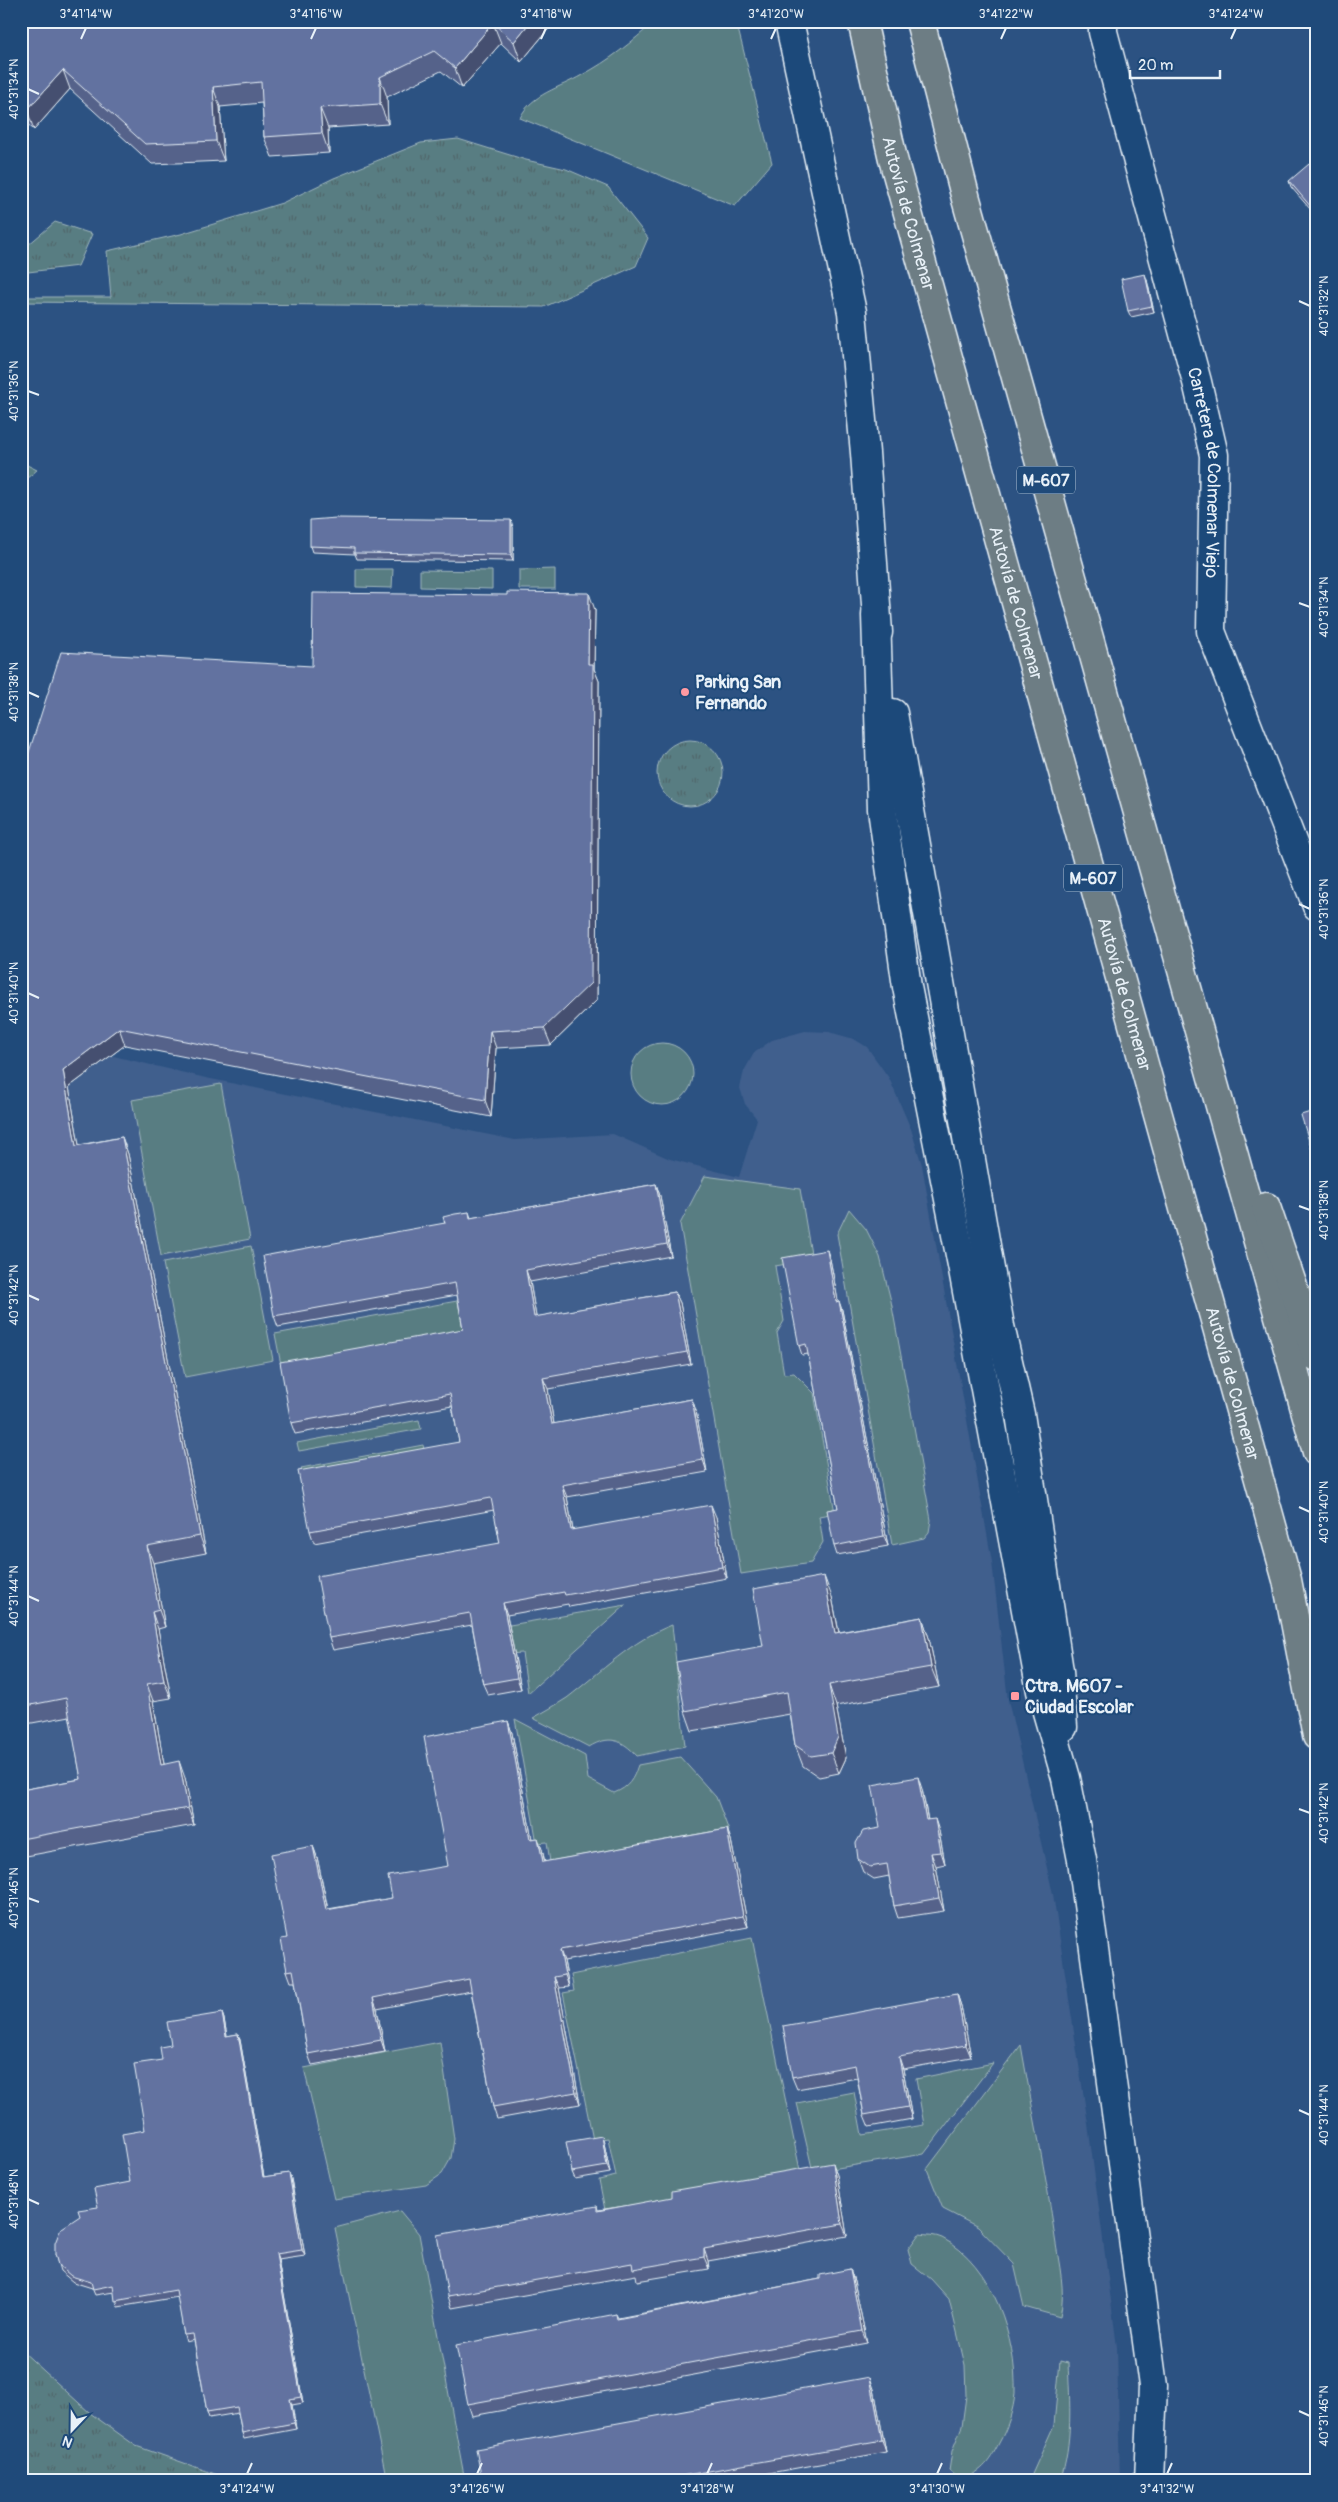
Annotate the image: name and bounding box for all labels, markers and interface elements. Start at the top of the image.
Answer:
text: 3°41'14"W [60,7,112,22]
text: 3°41'16"W [290,7,342,22]
text: 3°41'18"W [520,7,572,22]
text: 3°41'20"W [748,7,804,22]
text: 3°41'22"W [979,7,1033,22]
text: 3°41'24"W [1209,7,1263,22]
scale bar [1130,48,1220,80]
text: 20 m [1138,56,1173,75]
text: 40°31'34"N [7,59,22,119]
street label: Autovía de Colmenar [876,134,940,294]
text: 40°31'32"N [1317,276,1332,336]
text: 40°31'36"N [7,361,22,421]
street label: Carretera de Colmenar Viejo [1182,365,1226,579]
road number: M-607 [1017,466,1075,494]
street label: Autovía de Colmenar [983,523,1048,683]
text: 40°31'34"N [1317,577,1332,637]
text: 40°31'38"N [7,662,22,722]
place label: Parking San Fernando [695,671,781,715]
marker: Parking San Fernando [679,686,691,698]
road number: M-607 [1064,864,1122,891]
text: 40°31'36"N [1317,879,1332,939]
street label: Autovía de Colmenar [1092,915,1156,1074]
text: 40°31'40"N [7,962,22,1024]
text: 40°31'38"N [1317,1180,1332,1240]
text: 40°31'42"N [7,1265,22,1325]
street label: Autovía de Colmenar [1200,1304,1264,1464]
text: 40°31'40"N [1317,1481,1332,1543]
text: 40°31'44"N [7,1565,22,1627]
place label: Ctra. M607 - Ciudad Escolar [1025,1675,1134,1719]
marker: Ctra. M607 - Ciudad Escolar [1009,1690,1021,1702]
text: 40°31'42"N [1317,1783,1332,1843]
text: 40°31'46"N [7,1867,22,1929]
text: 40°31'44"N [1317,2084,1332,2146]
text: 40°31'48"N [7,2169,22,2229]
text: 40°31'46"N [1317,2385,1332,2447]
north arrow [48,2404,98,2454]
text: N [60,2432,75,2451]
text: 3°41'24"W [220,2482,274,2497]
text: 3°41'26"W [450,2482,504,2497]
text: 3°41'28"W [680,2482,734,2497]
text: 3°41'30"W [909,2482,965,2497]
text: 3°41'32"W [1140,2482,1194,2497]

